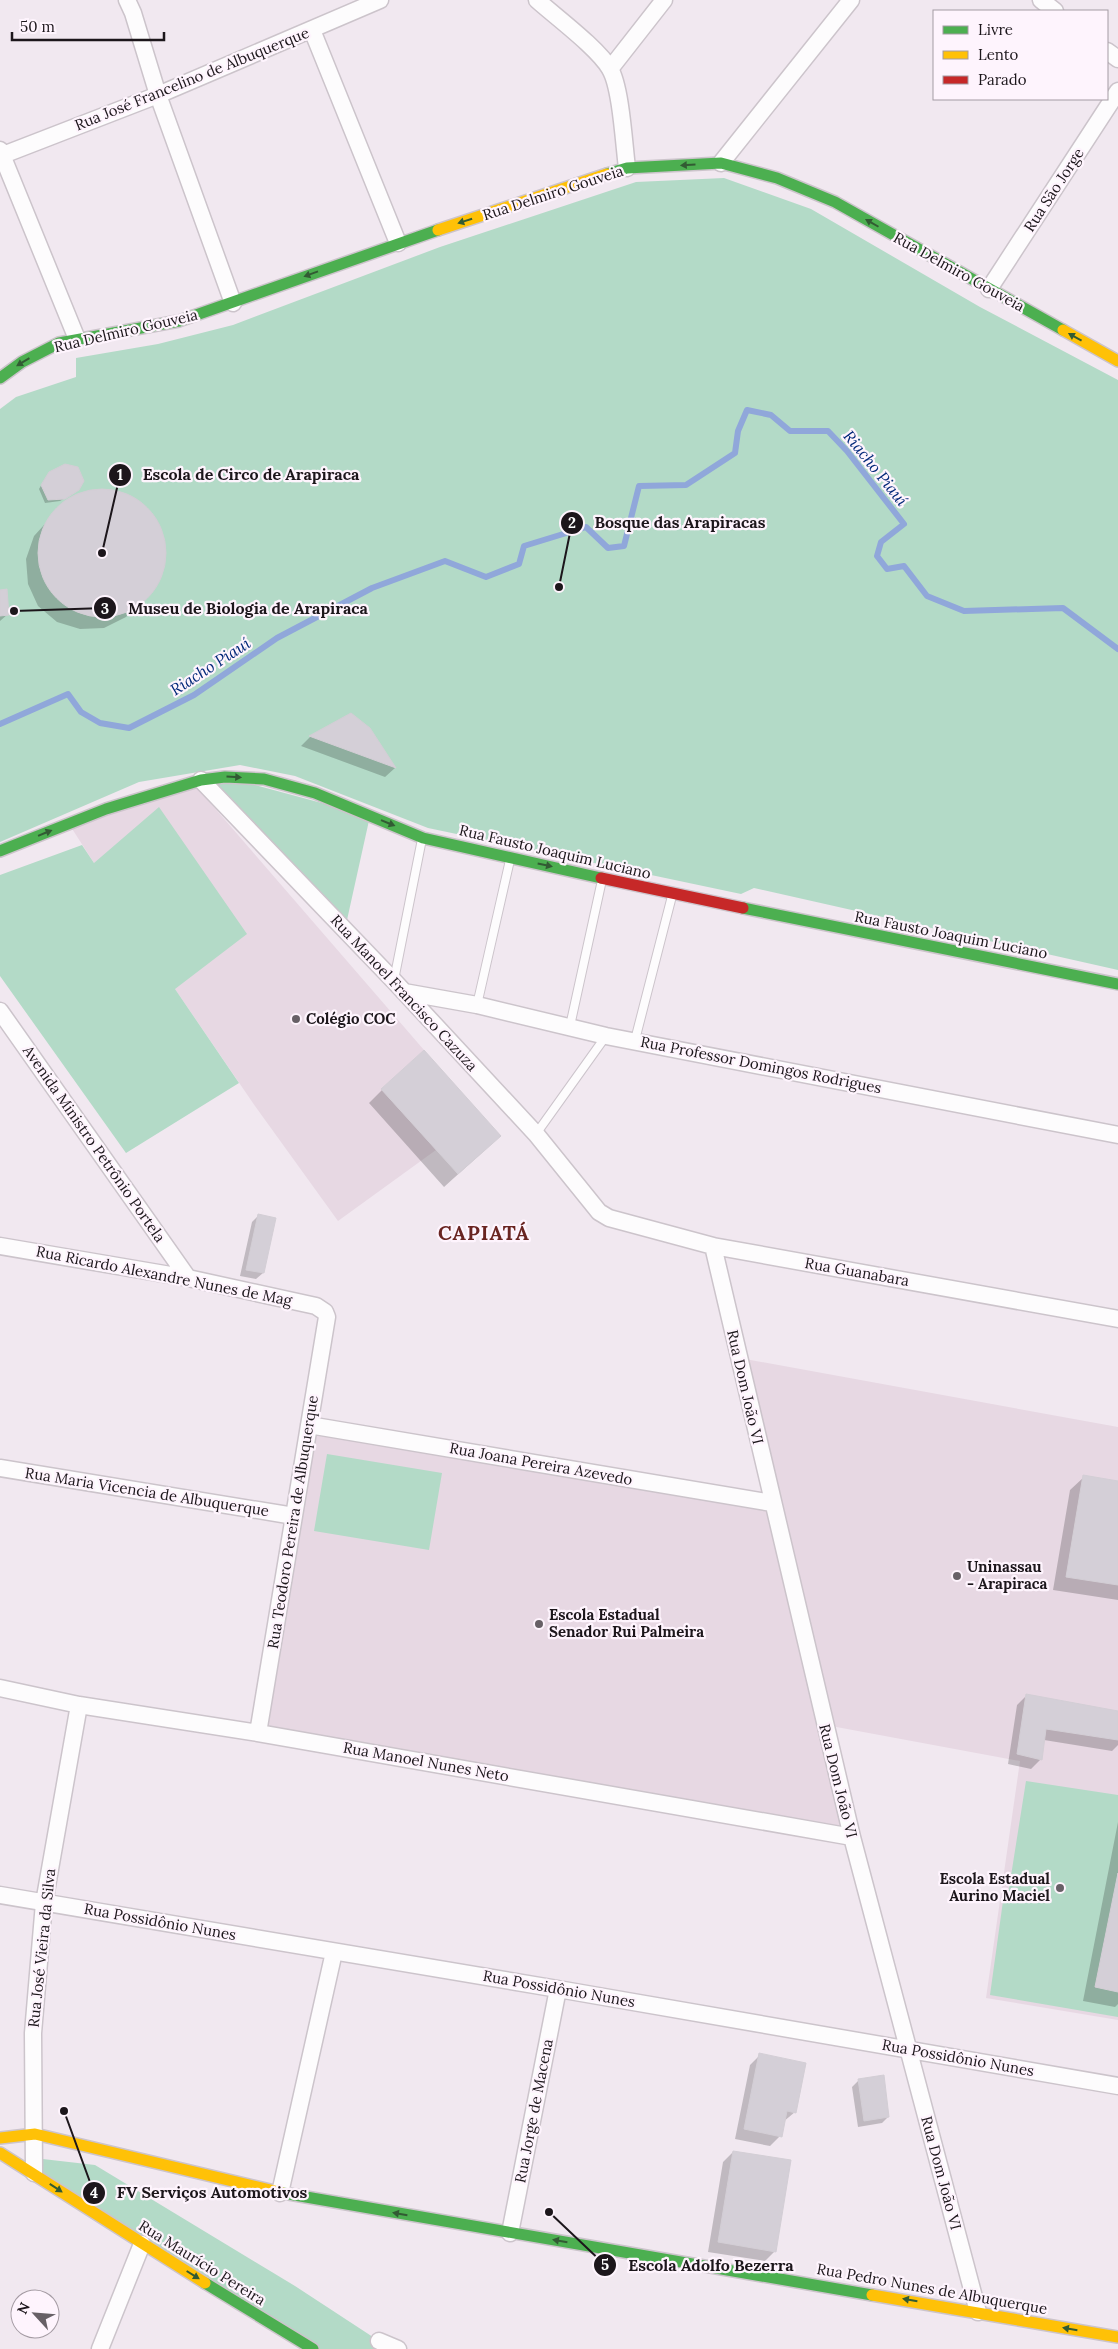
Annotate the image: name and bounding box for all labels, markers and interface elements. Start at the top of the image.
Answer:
scale bar [12,10,165,42]
legend [933,10,1108,100]
text: 50 m [20,17,55,36]
text: Livre [978,20,1013,39]
street label: Rua José Francelino de Albuquerque [72,23,312,134]
text: Lento [978,45,1019,64]
text: Parado [978,70,1027,89]
street label: Rua São Jorge [1019,144,1088,235]
street label: Rua Delmiro Gouveia [480,161,626,224]
one-way arrow [679,161,695,169]
one-way arrow [457,218,472,226]
one-way arrow [866,219,879,228]
street label: Rua Delmiro Gouveia [890,228,1028,316]
one-way arrow [303,270,318,278]
street label: Rua Delmiro Gouveia [52,305,200,356]
one-way arrow [1068,333,1083,341]
one-way arrow [17,357,30,366]
water label: Riacho Piauí [839,426,913,510]
callout: Escola de Circo de Arapiraca [108,459,369,490]
text: Escola de Circo de Arapiraca [143,464,360,484]
text: 1 [117,465,123,484]
callout: Bosque das Arapiracas [559,507,775,538]
text: Bosque das Arapiracas [594,512,766,532]
text: 2 [568,513,576,532]
callout: Museu de Biologia de Arapiraca [93,593,378,624]
text: Museu de Biologia de Arapiraca [128,598,369,618]
text: 3 [101,599,109,618]
water label: Riacho Piauí [166,633,254,699]
one-way arrow [226,774,242,782]
one-way arrow [381,820,395,828]
street label: Rua Fausto Joaquim Luciano [457,820,653,883]
one-way arrow [38,829,52,837]
one-way arrow [537,861,552,869]
street label: Rua Fausto Joaquim Luciano [853,906,1049,963]
street label: Rua Manoel Francisco Cazuza [327,911,482,1075]
place label: Colégio COC [306,1009,396,1028]
marker: Colégio COC [290,1013,302,1025]
street label: Rua Professor Domingos Rodrigues [639,1032,883,1097]
street label: Avenida Ministro Petrônio Portela [18,1041,170,1246]
district label: CAPIATÁ [438,1220,530,1245]
street label: Rua Ricardo Alexandre Nunes de Mag [34,1241,294,1310]
street label: Rua Guanabara [803,1253,911,1290]
street label: Rua Dom João VI [723,1328,768,1446]
street label: Rua Teodoro Pereira de Albuquerque [263,1394,322,1650]
street label: Rua Joana Pereira Azevedo [448,1438,634,1489]
street label: Rua Maria Vicencia de Albuquerque [24,1463,270,1520]
place label: Uninassau - Arapiraca [967,1557,1048,1593]
marker: Uninassau - Arapiraca [951,1570,963,1582]
place label: Escola Estadual Senador Rui Palmeira [549,1605,704,1641]
marker: Escola Estadual Senador Rui Palmeira [533,1618,545,1630]
street label: Rua Dom João VI [815,1722,862,1840]
street label: Rua Manoel Nunes Neto [342,1738,511,1785]
street label: Rua José Vieira da Silva [24,1867,59,2029]
place label: Escola Estadual Aurino Maciel [939,1869,1050,1905]
marker: Escola Estadual Aurino Maciel [1054,1882,1066,1894]
street label: Rua Possidônio Nunes [82,1899,238,1944]
street label: Rua Possidônio Nunes [481,1966,637,2011]
street label: Rua Possidônio Nunes [880,2035,1036,2080]
street label: Rua Jorge de Macena [510,2037,557,2185]
street label: Rua Dom João VI [917,2114,966,2232]
callout: FV Serviços Automotivos [82,2177,317,2208]
text: FV Serviços Automotivos [117,2182,307,2202]
one-way arrow [49,2183,63,2193]
text: 4 [90,2183,98,2202]
one-way arrow [391,2209,407,2217]
street label: Rua Maurício Pereira [135,2216,269,2309]
one-way arrow [552,2237,568,2245]
callout: Escola Adolfo Bezerra [593,2250,803,2281]
text: 5 [601,2255,609,2274]
text: Escola Adolfo Bezerra [628,2255,794,2275]
street label: Rua Pedro Nunes de Albuquerque [815,2259,1049,2318]
one-way arrow [187,2271,200,2280]
north arrow [10,2289,60,2339]
one-way arrow [902,2296,918,2304]
text: N [13,2299,34,2317]
one-way arrow [1062,2324,1078,2332]

